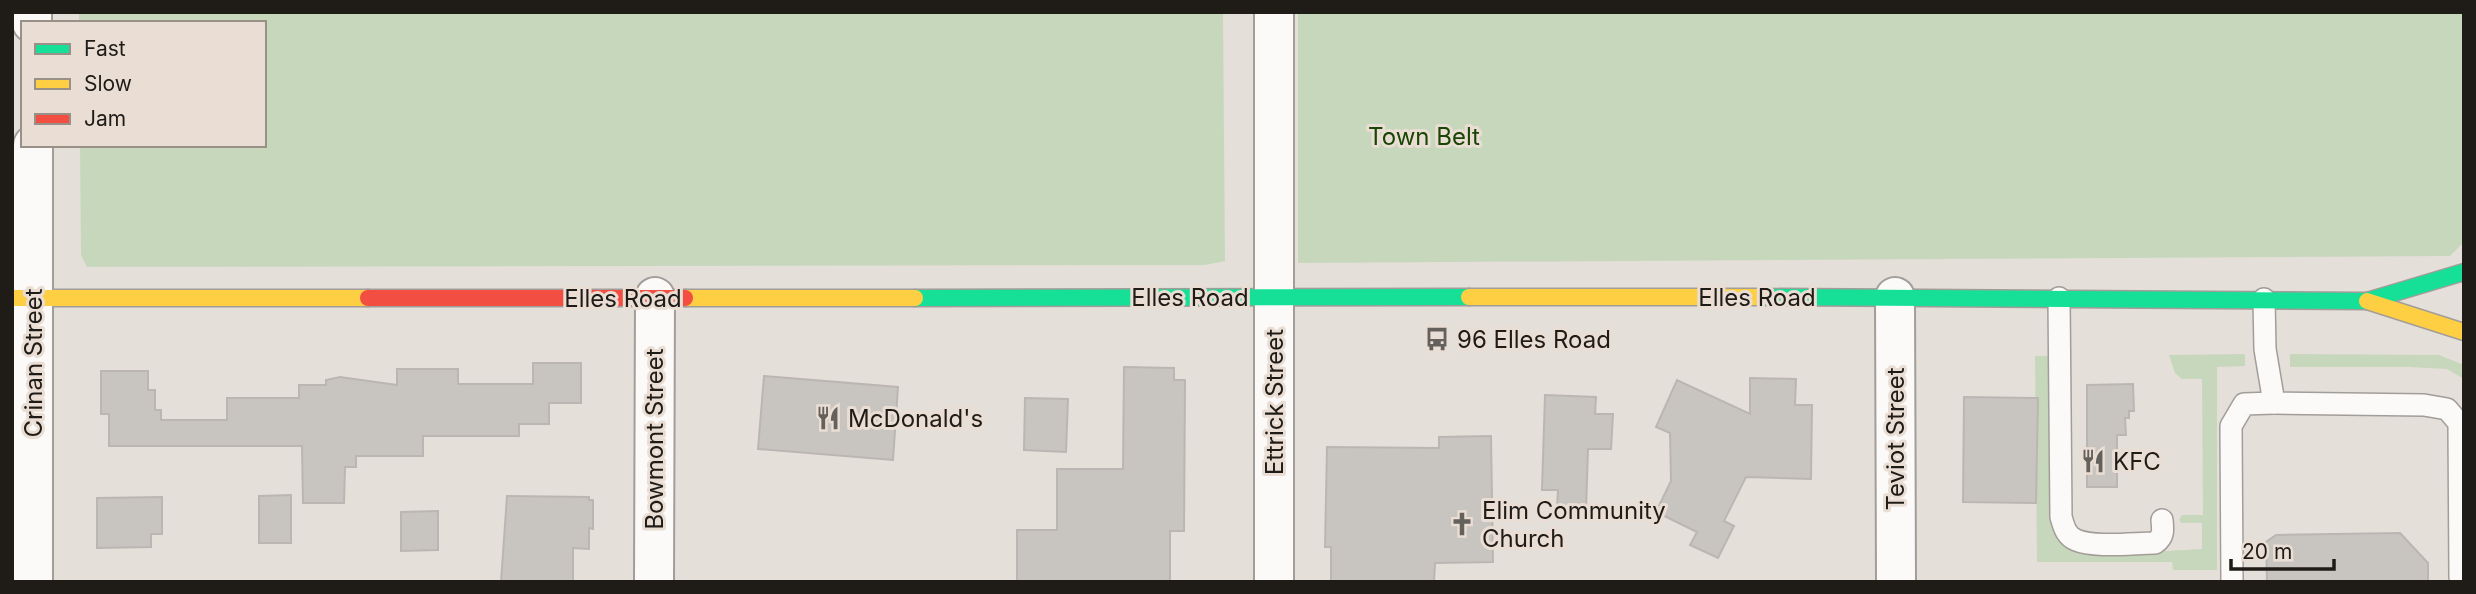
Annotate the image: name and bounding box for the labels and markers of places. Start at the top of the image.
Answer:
bus stop icon: 96 Elles Road [1423,325,1451,353]
place label: 96 Elles Road [1457,325,1611,354]
restaurant icon: McDonald's [814,404,842,432]
place label: McDonald's [848,404,983,433]
restaurant icon: KFC [2079,447,2107,475]
place label: KFC [2113,447,2161,476]
place label: Elim Community Church [1482,496,1666,553]
church icon: Elim Community Church [1448,510,1476,538]

